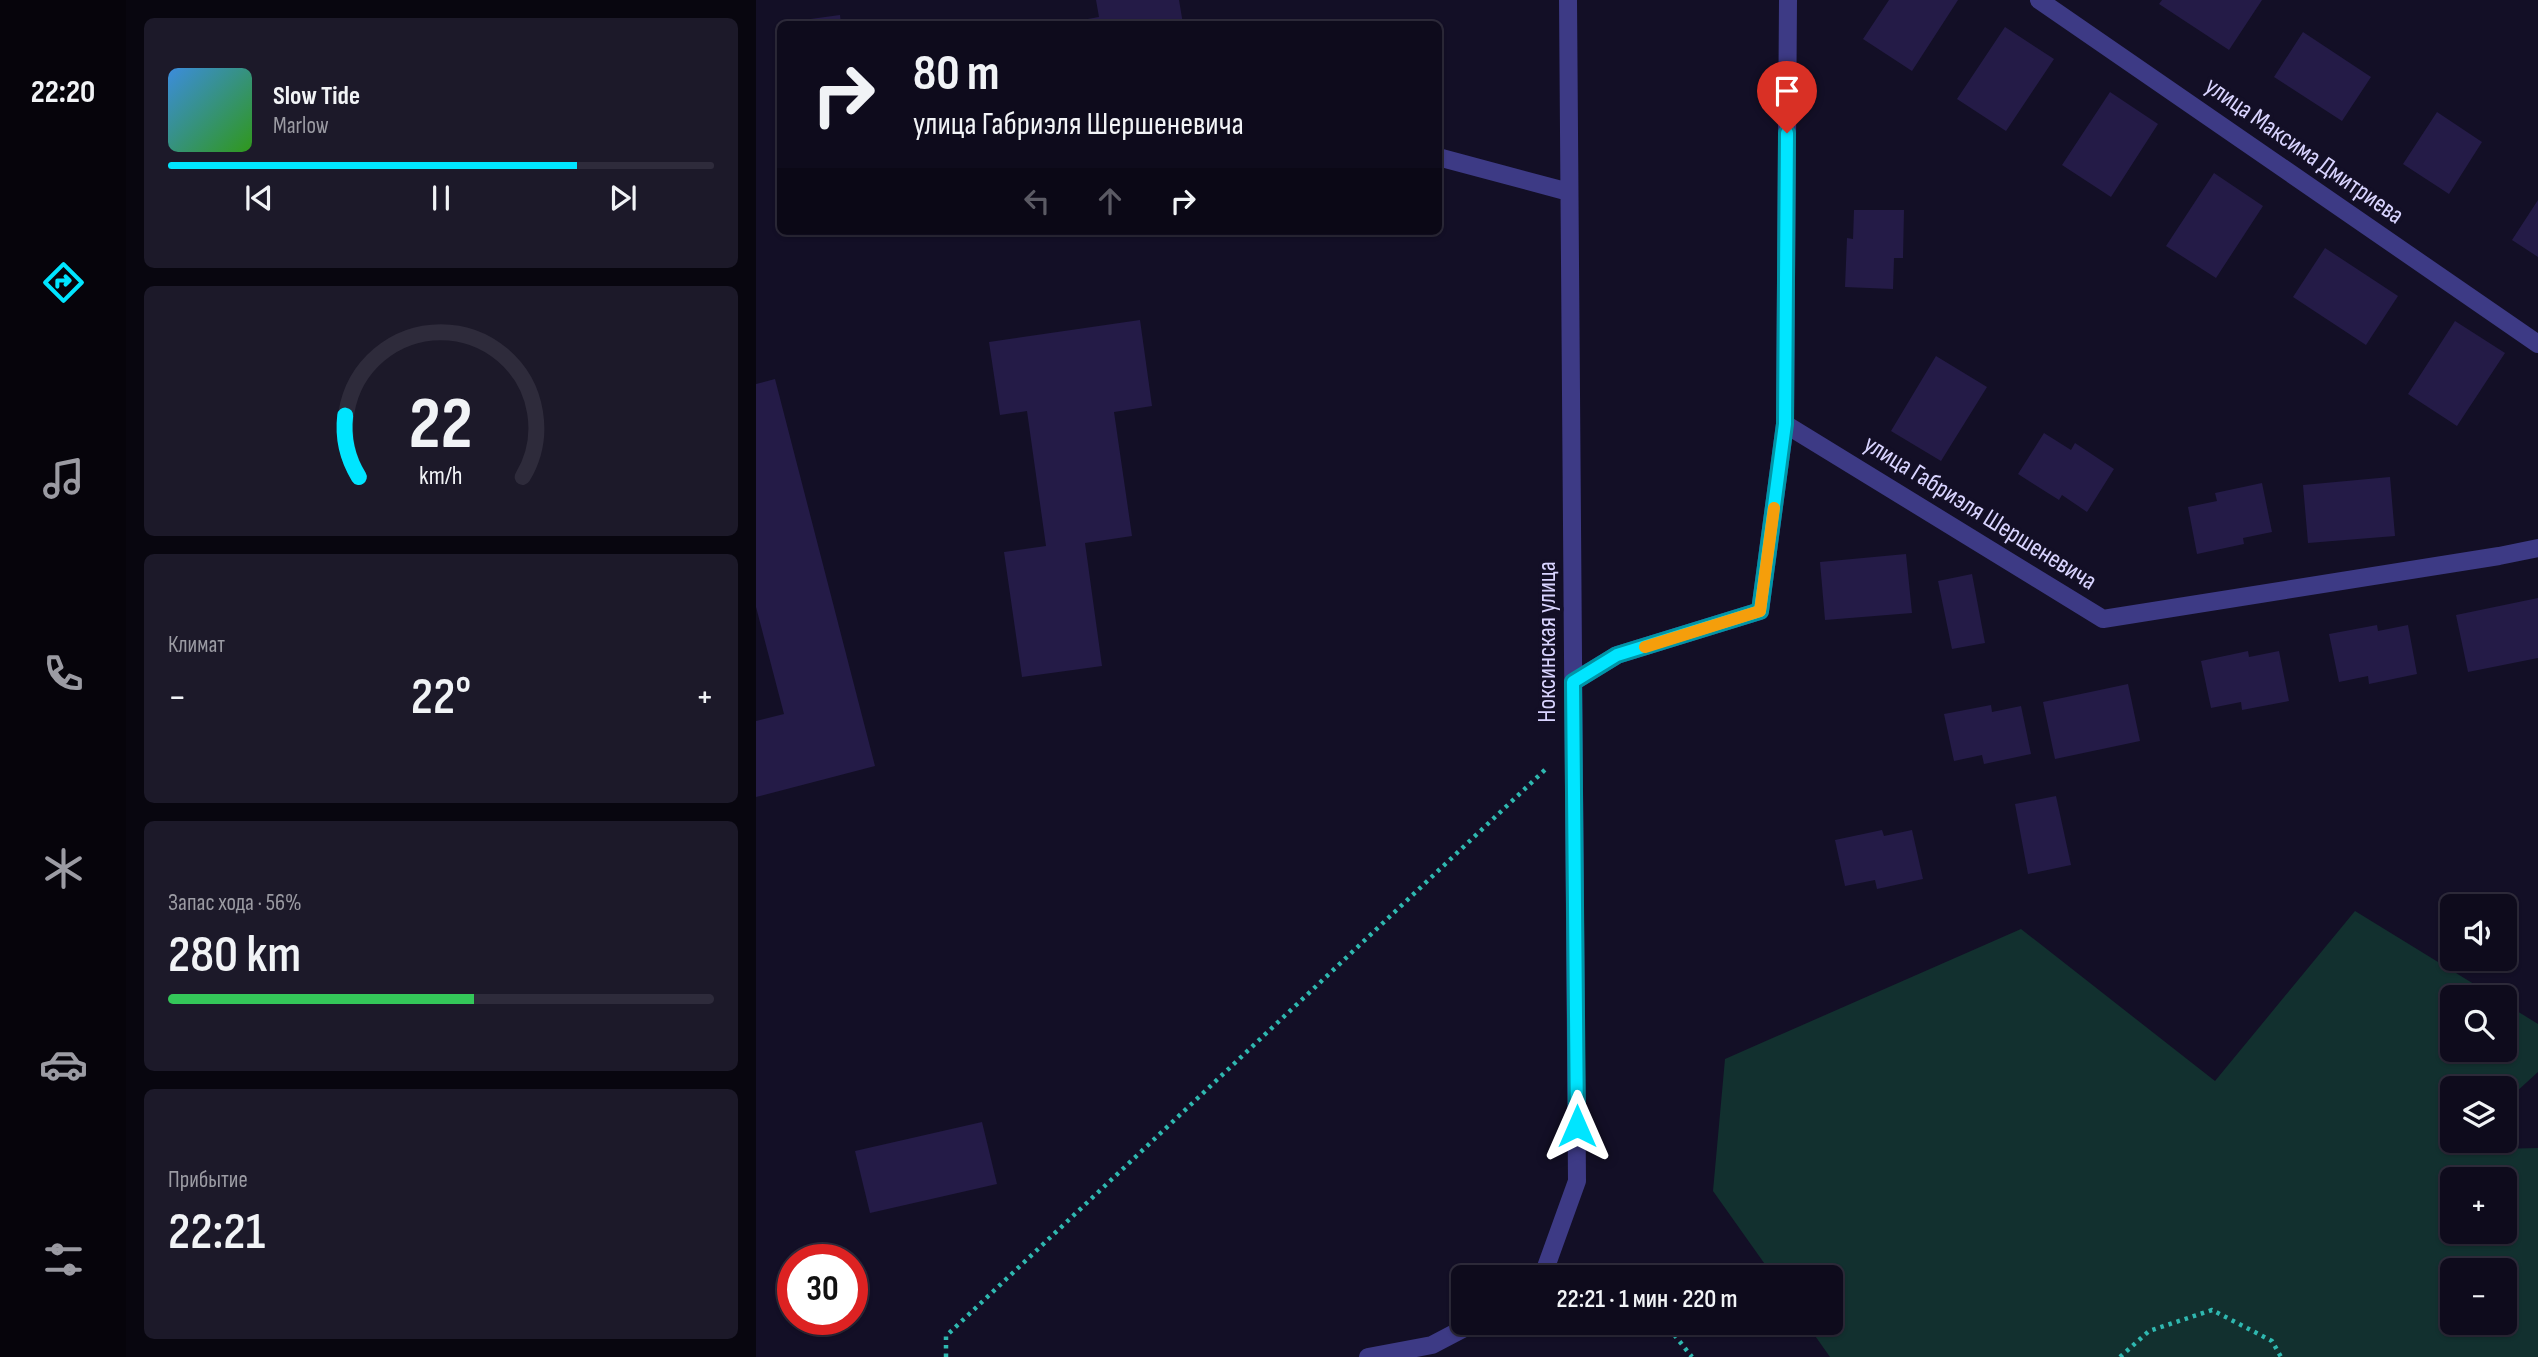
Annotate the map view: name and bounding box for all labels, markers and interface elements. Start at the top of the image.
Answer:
text: 80 m [913,45,1000,104]
icon: right [798,49,889,140]
pin [1757,61,1817,133]
street label: улица Максима Дмитриева [2199,71,2409,231]
icon: arrive [1768,72,1806,110]
text: 22:20 [31,73,95,112]
text: Slow Tide [273,81,360,112]
text: улица Габриэля Шершеневича [913,105,1244,144]
text: Marlow [273,112,329,140]
icon: previous [240,179,278,217]
icon: pause [422,179,460,217]
icon: next [604,179,642,217]
icon: left [1018,182,1056,220]
icon: ahead [1091,182,1129,220]
icon: right [1164,182,1202,220]
icon: directions [39,258,88,307]
text: 22 [409,381,473,469]
street label: улица Габриэля Шершеневича [1858,429,2102,597]
icon: music [39,454,88,503]
text: km/h [419,460,463,491]
street label: Ноксинская улица [1532,561,1563,723]
text: Климат [168,631,225,659]
icon: phone [39,649,88,698]
text: 22° [411,666,471,729]
text: − [168,675,187,720]
text: + [695,675,714,720]
icon: climate [39,844,88,893]
text: Запас хода · 56% [168,889,302,917]
map controls [2440,894,2517,1335]
button: sound [2440,894,2517,971]
text: 280 km [168,924,301,987]
button: search [2440,985,2517,1062]
icon: car [39,1040,88,1089]
button: layers [2440,1076,2517,1153]
position arrow [1540,1089,1614,1163]
text: Прибытие [168,1166,248,1194]
button: + [2440,1167,2517,1244]
text: 22:21 [168,1201,265,1264]
icon: filters [39,1235,88,1284]
speed limit sign: 30 [777,1244,868,1335]
button: − [2440,1258,2517,1335]
text: 22:21 · 1 мин · 220 m [1556,1284,1738,1315]

